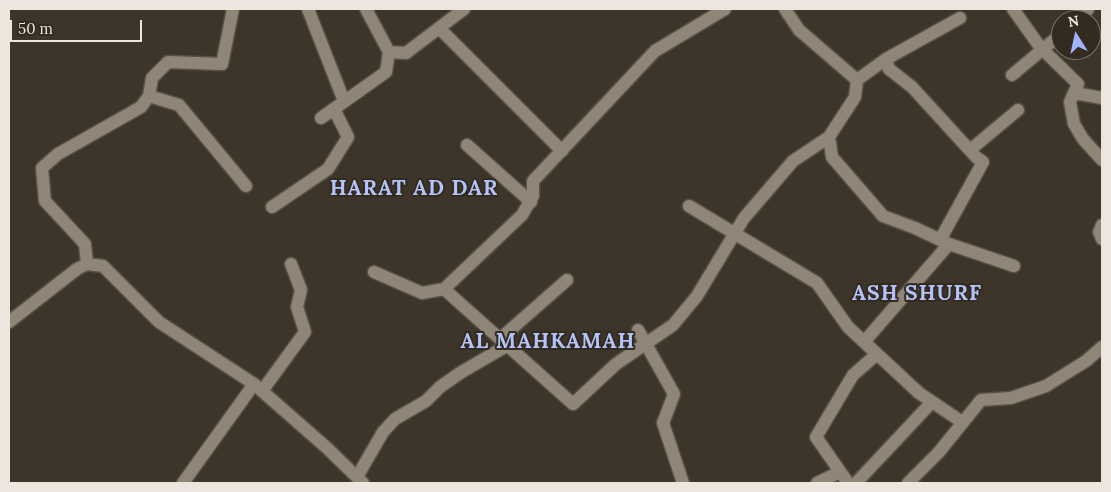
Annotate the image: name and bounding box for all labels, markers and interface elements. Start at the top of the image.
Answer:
scale bar [12,10,145,42]
north arrow [1051,10,1101,60]
text: N [1067,11,1080,31]
text: 50 m [18,19,53,38]
district label: HARAT AD DAR [328,176,500,202]
district label: ASH SHURF [851,281,983,307]
district label: AL MAHKAMAH [459,329,637,355]

